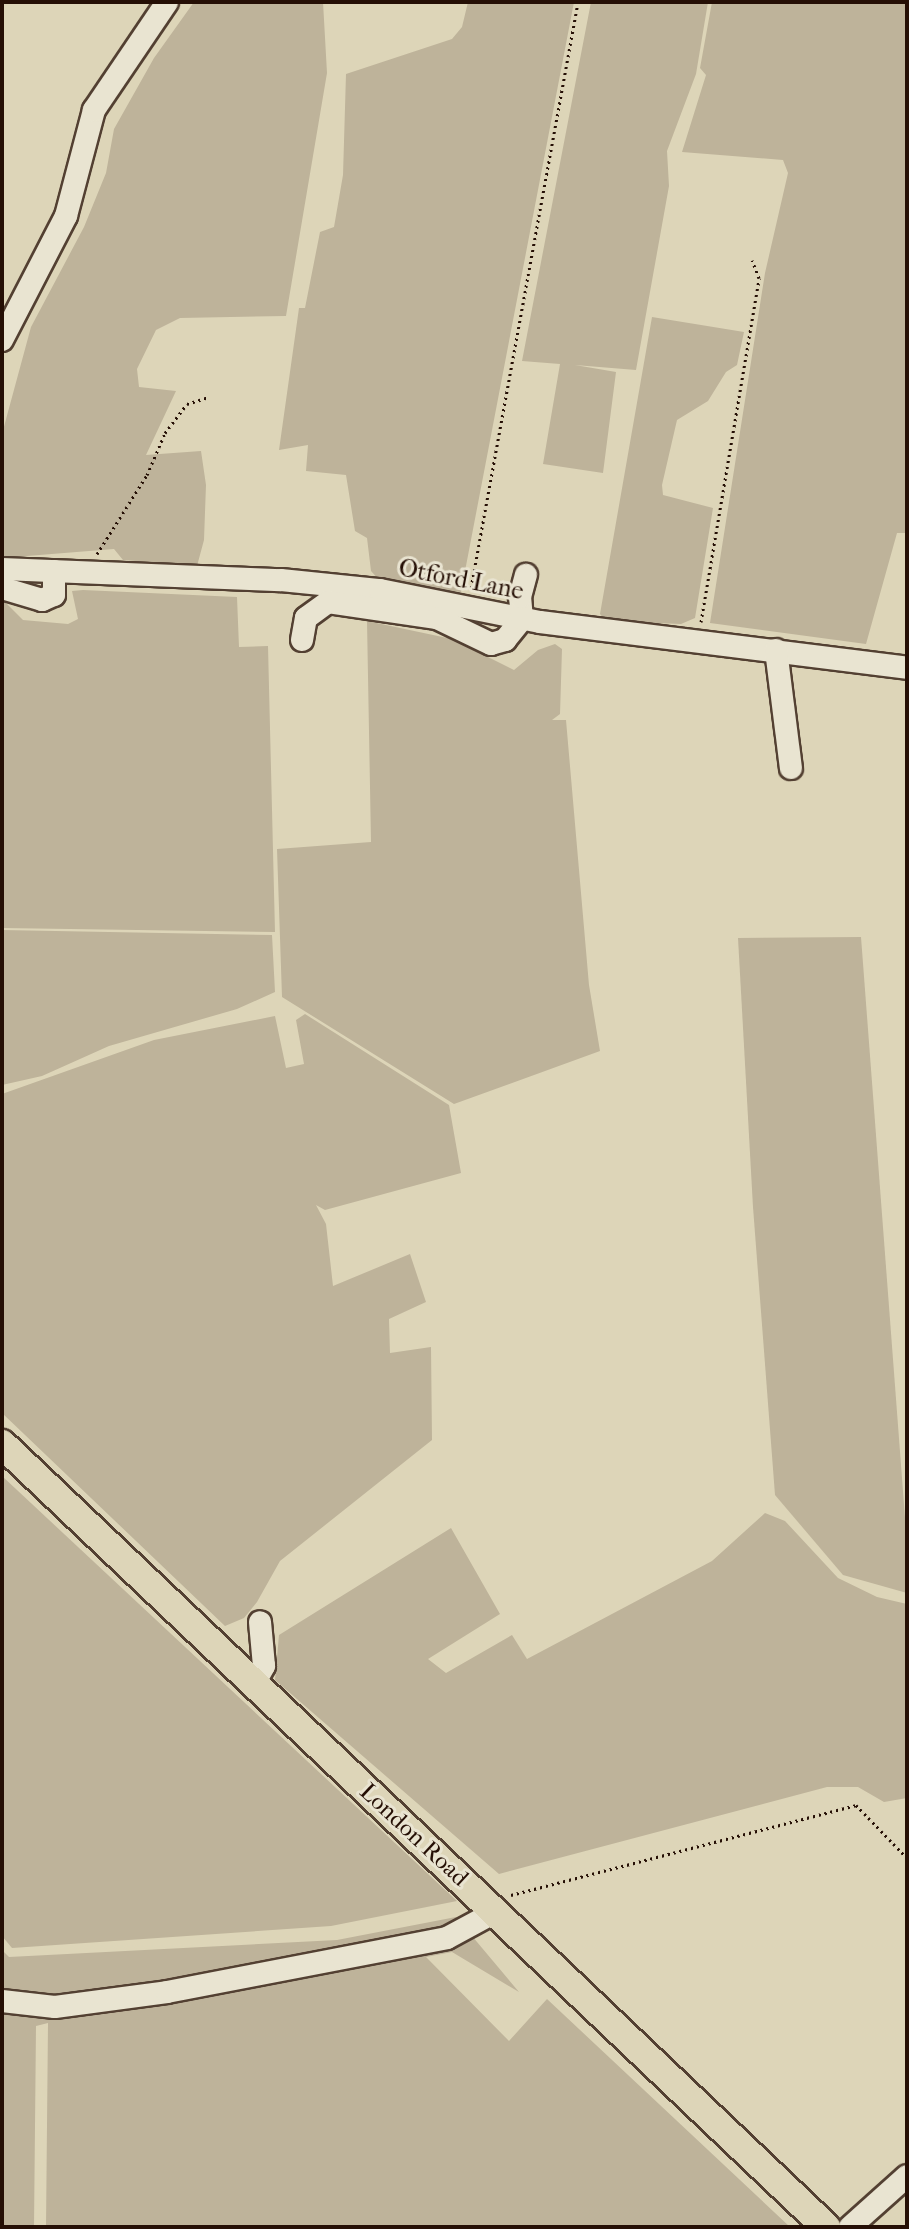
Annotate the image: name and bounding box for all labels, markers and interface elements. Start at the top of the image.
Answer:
street label: Otford Lane [396,554,526,606]
street label: London Road [354,1777,474,1893]

